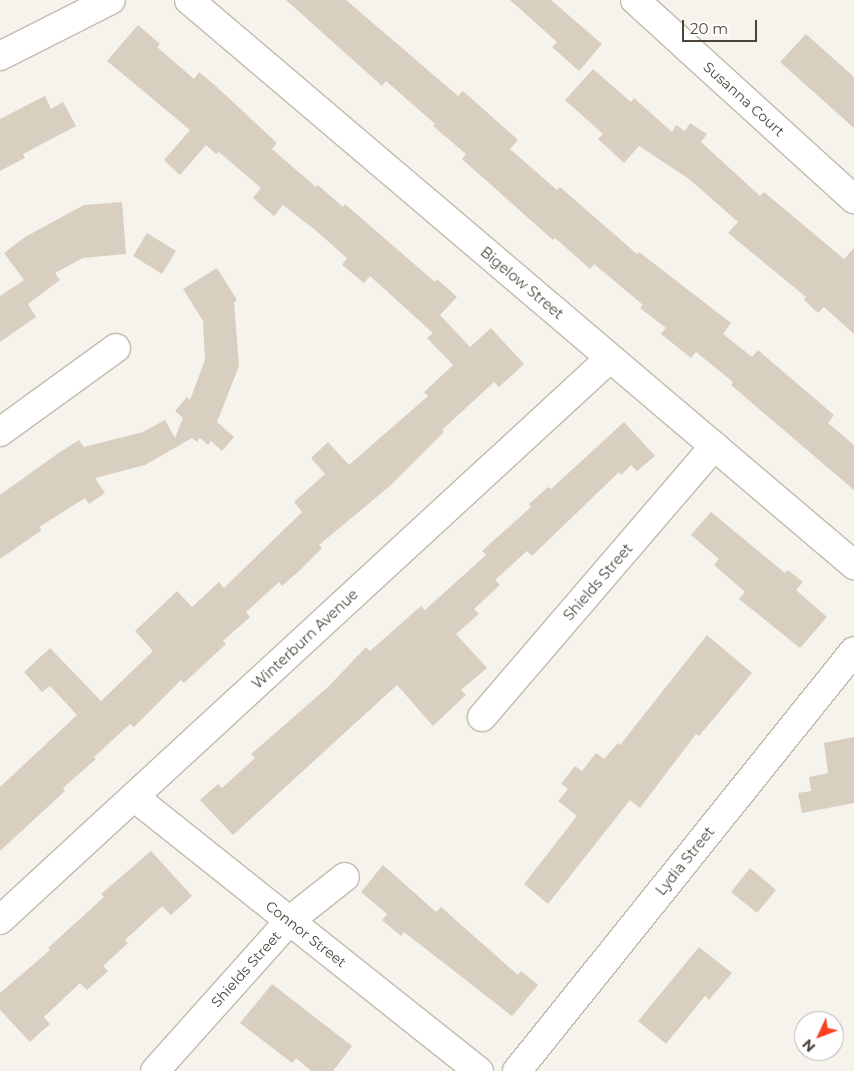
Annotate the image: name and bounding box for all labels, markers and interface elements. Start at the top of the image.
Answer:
scale bar [684,10,759,42]
text: 20 m [690,19,728,38]
street label: Susanna Court [700,58,788,140]
street label: Bigelow Street [477,243,567,323]
street label: Shields Street [560,540,636,624]
street label: Winterburn Avenue [249,586,361,692]
street label: Lydia Street [652,823,718,899]
street label: Connor Street [262,897,350,971]
street label: Shields Street [208,928,284,1010]
north arrow [794,1011,844,1061]
text: N [798,1035,819,1056]

